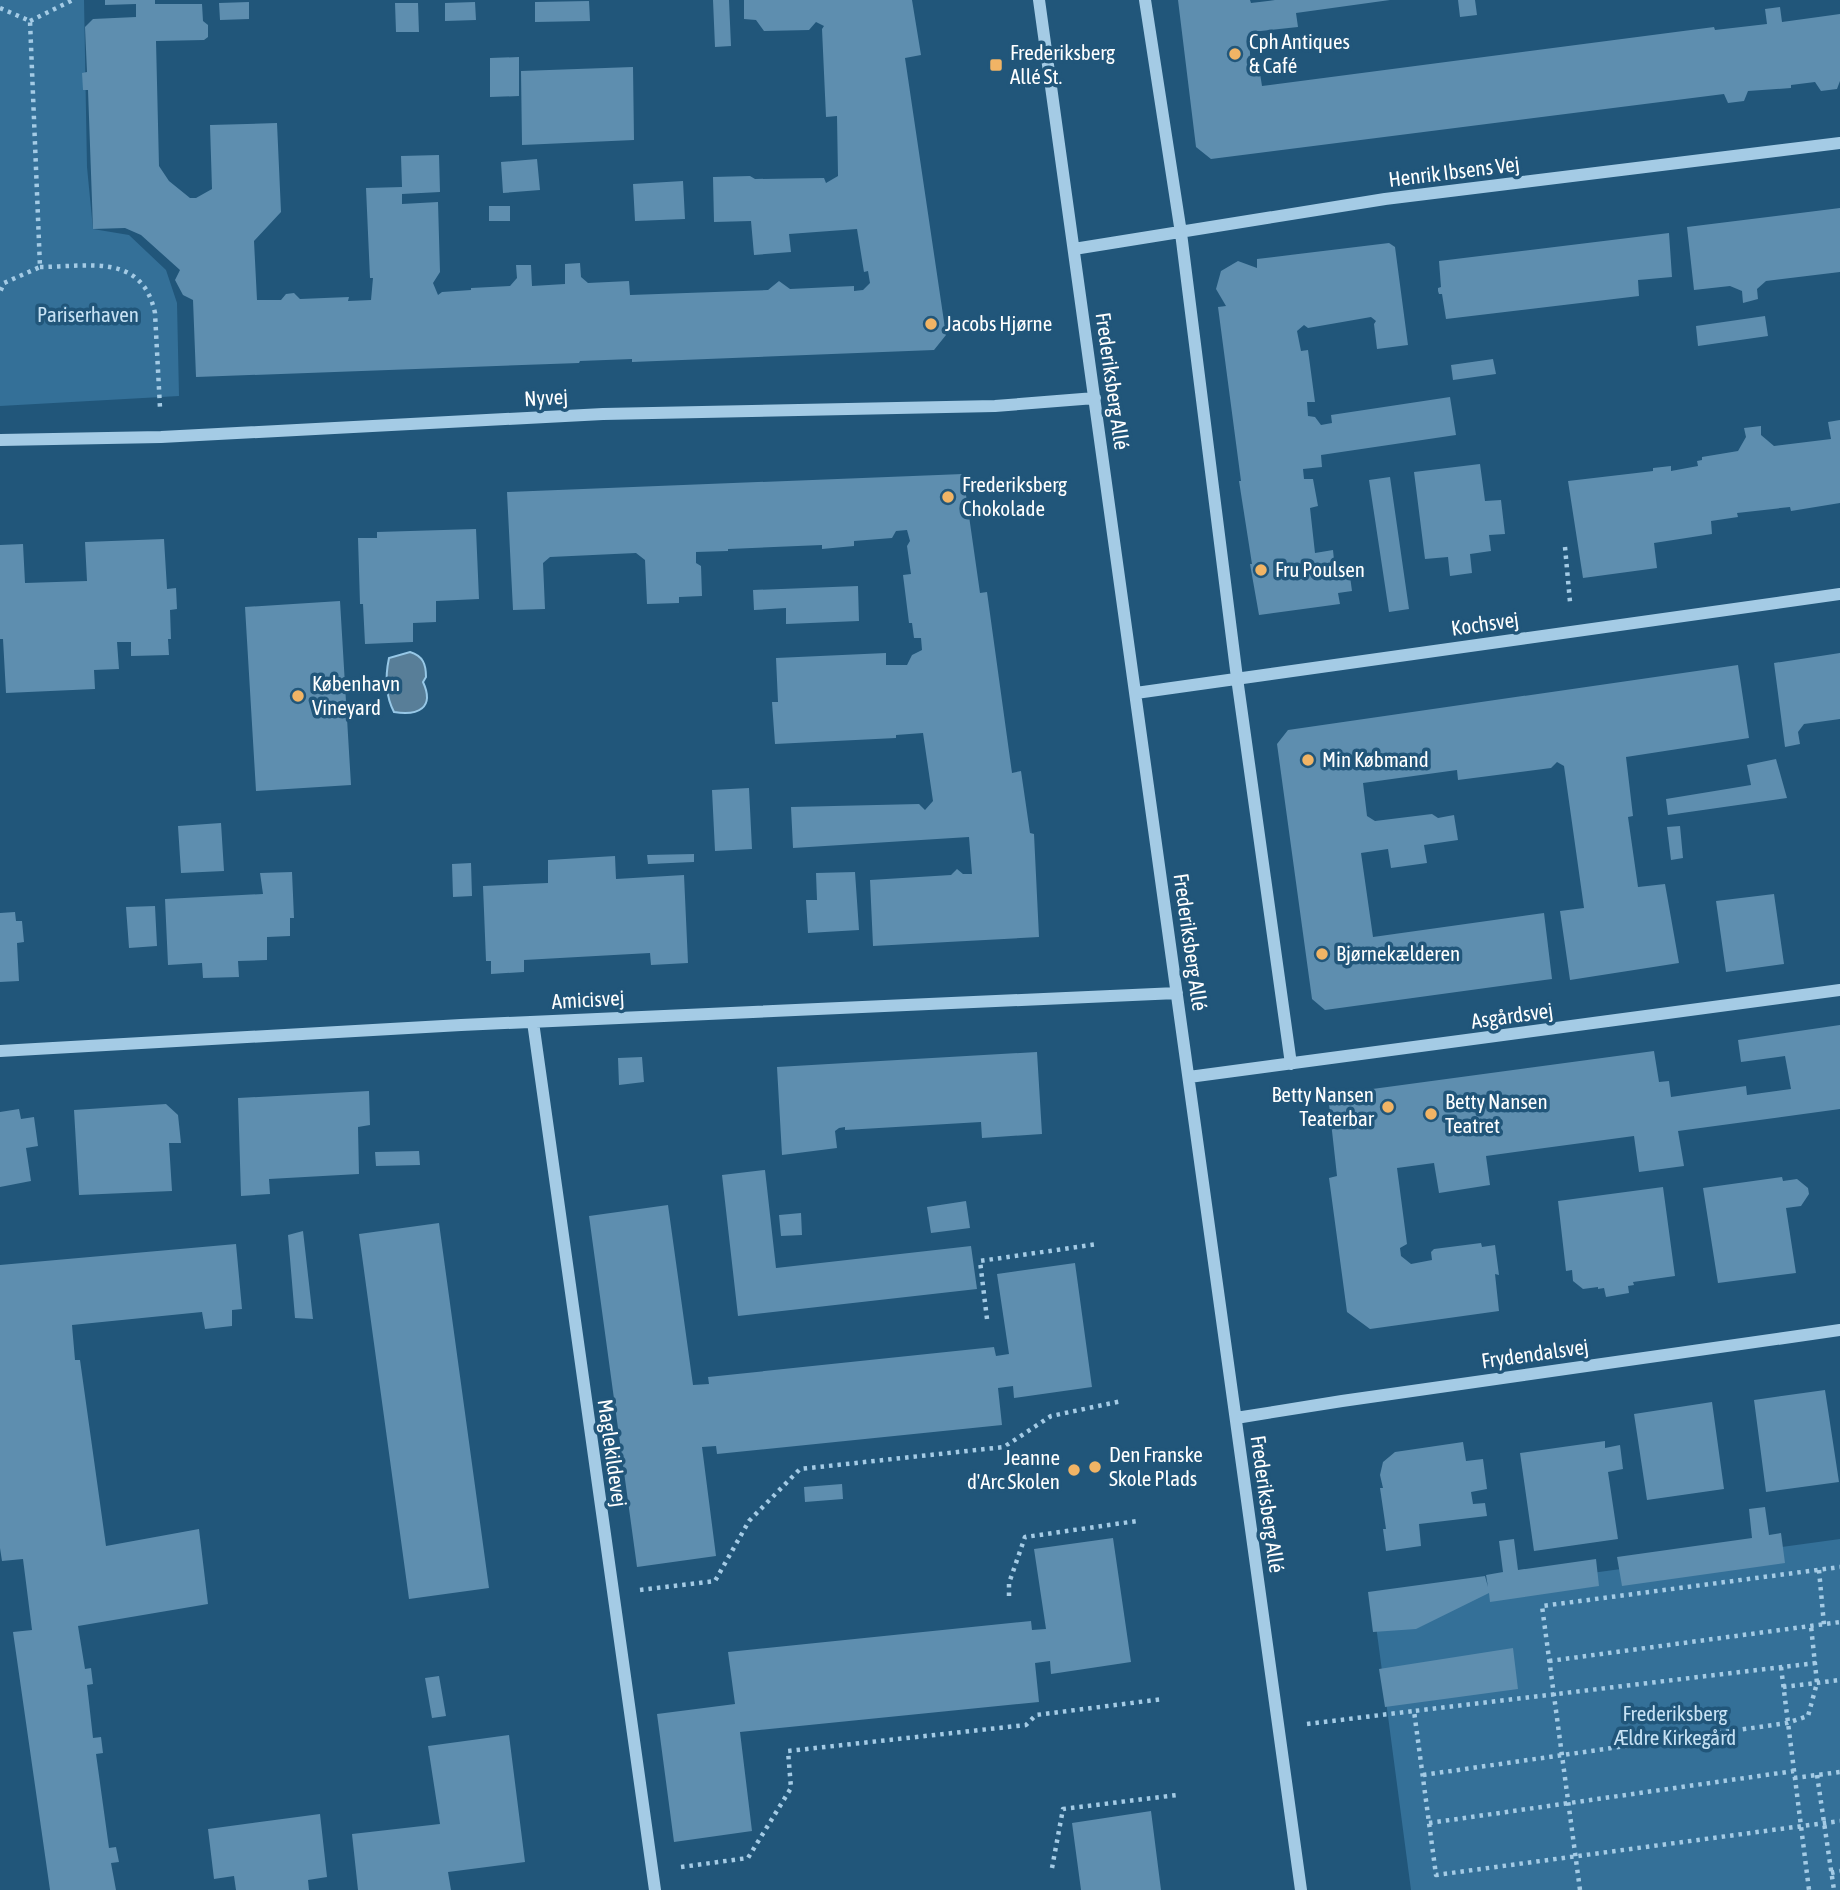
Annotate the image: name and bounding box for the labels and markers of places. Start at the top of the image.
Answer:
place label: Cph Antiques & Café [1249,29,1350,77]
place label: Frederiksberg Allé St. [1010,40,1115,88]
marker: Cph Antiques & Café [1227,46,1243,62]
marker: Frederiksberg Allé St. [988,57,1004,73]
place label: Jacobs Hjørne [945,311,1052,335]
marker: Jacobs Hjørne [923,316,939,332]
place label: Frederiksberg Chokolade [962,472,1067,520]
marker: Frederiksberg Chokolade [940,489,956,505]
place label: Fru Poulsen [1275,557,1365,581]
marker: Fru Poulsen [1253,562,1269,578]
place label: København Vineyard [312,671,400,719]
marker: København Vineyard [290,688,306,704]
place label: Min Købmand [1322,747,1429,771]
marker: Min Købmand [1300,752,1316,768]
place label: Bjørnekælderen [1336,941,1460,965]
marker: Bjørnekælderen [1314,946,1330,962]
place label: Betty Nansen Teaterbar [1271,1082,1375,1130]
place label: Betty Nansen Teatret [1445,1089,1548,1137]
marker: Betty Nansen Teaterbar [1380,1099,1396,1115]
marker: Betty Nansen Teatret [1423,1106,1439,1122]
place label: Den Franske Skole Plads [1109,1442,1203,1490]
place label: Jeanne d'Arc Skolen [967,1445,1060,1493]
marker: Den Franske Skole Plads [1087,1459,1103,1475]
marker: Jeanne d'Arc Skolen [1066,1462,1082,1478]

